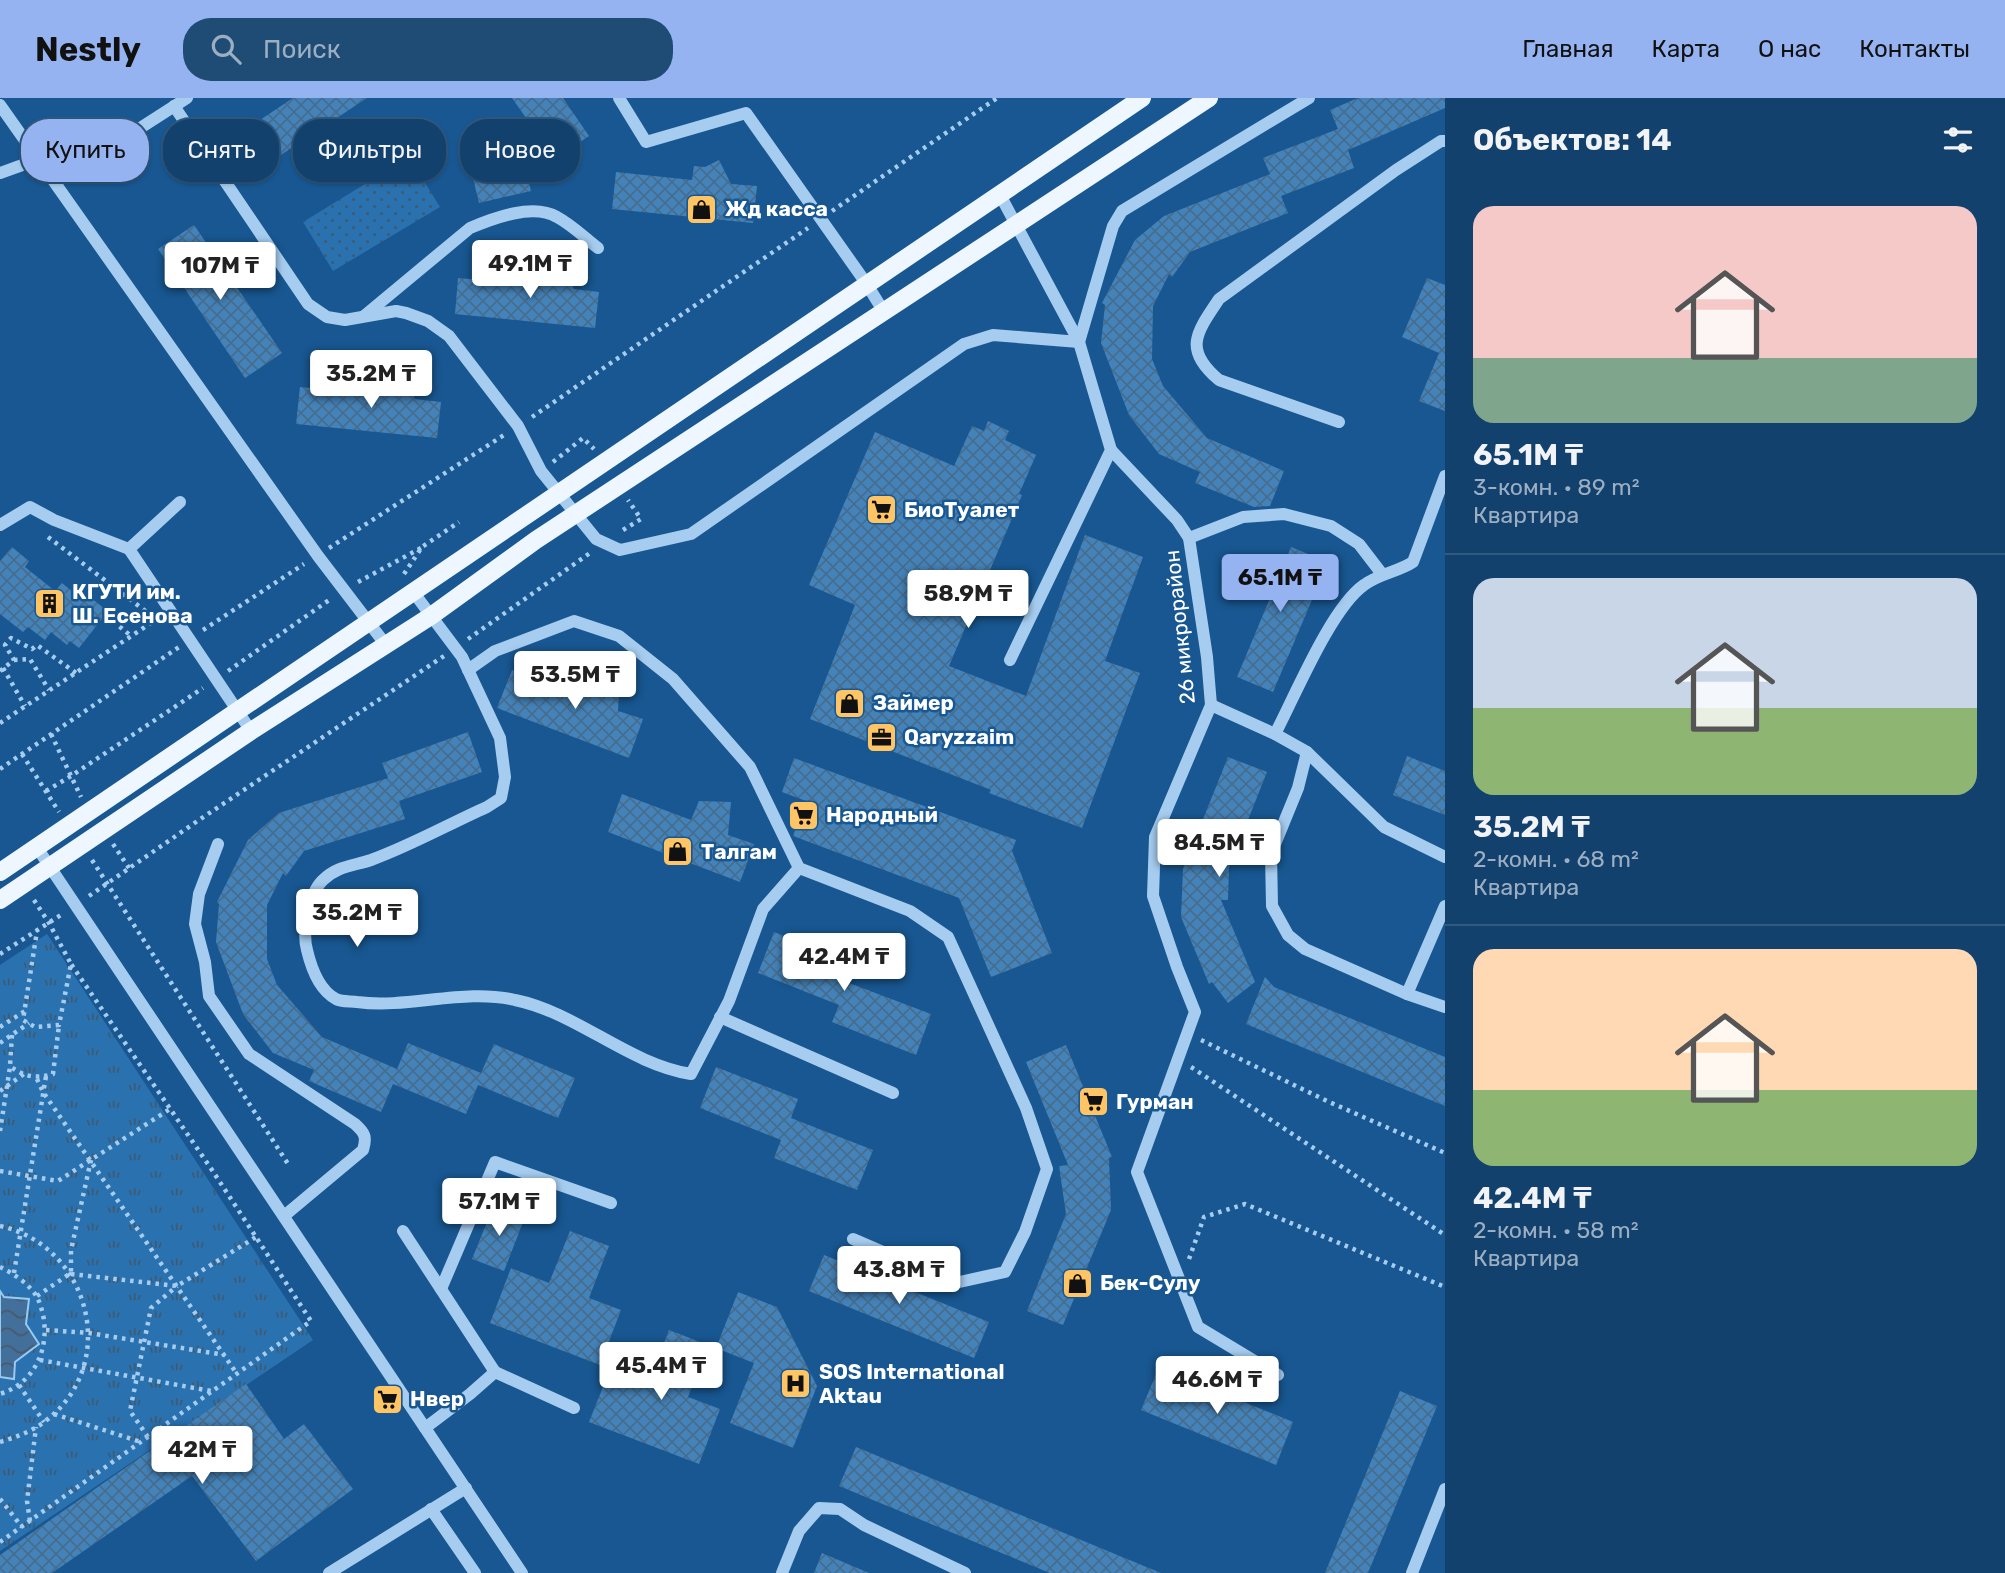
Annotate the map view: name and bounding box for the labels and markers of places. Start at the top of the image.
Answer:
shop icon: Жд касса [685,192,719,226]
place label: Жд касса [725,196,828,221]
pin: 49.1M ₸ [465,240,595,300]
pin: 107M ₸ [163,242,277,302]
pin: 35.2M ₸ [306,350,436,410]
supermarket icon: БиоТуалет [864,493,898,527]
place label: БиоТуалет [904,497,1020,522]
pin: 65.1M ₸ [1215,554,1345,614]
pin: 58.9M ₸ [903,570,1033,630]
place label: КГУТИ им. Ш. Есенова [72,579,193,628]
building icon: КГУТИ им. Ш. Есенова [32,587,66,621]
pin: 53.5M ₸ [510,652,640,711]
shop icon: Займер [833,686,867,720]
place label: Займер [873,690,954,715]
office icon: Qaryzzaim [864,720,898,754]
place label: Qaryzzaim [904,724,1014,749]
supermarket icon: Народный [786,798,820,832]
place label: Народный [826,802,938,827]
pin: 84.5M ₸ [1154,820,1284,879]
shop icon: Талгам [661,835,695,869]
place label: Талгам [701,839,777,864]
pin: 35.2M ₸ [292,890,422,949]
pin: 42.4M ₸ [779,934,909,993]
supermarket icon: Гурман [1076,1085,1110,1119]
place label: Гурман [1116,1089,1194,1114]
pin: 57.1M ₸ [434,1178,564,1238]
pin: 43.8M ₸ [834,1246,964,1306]
shop icon: Бек-Сулу [1060,1266,1094,1300]
place label: Бек-Сулу [1100,1270,1201,1295]
pin: 45.4M ₸ [596,1342,726,1402]
pin: 46.6M ₸ [1152,1356,1282,1416]
place label: SOS International Aktau [819,1359,1005,1408]
hospital icon: SOS International Aktau [779,1367,813,1401]
supermarket icon: Нвер [370,1382,404,1416]
place label: Нвер [410,1386,464,1411]
pin: 42M ₸ [153,1426,251,1486]

